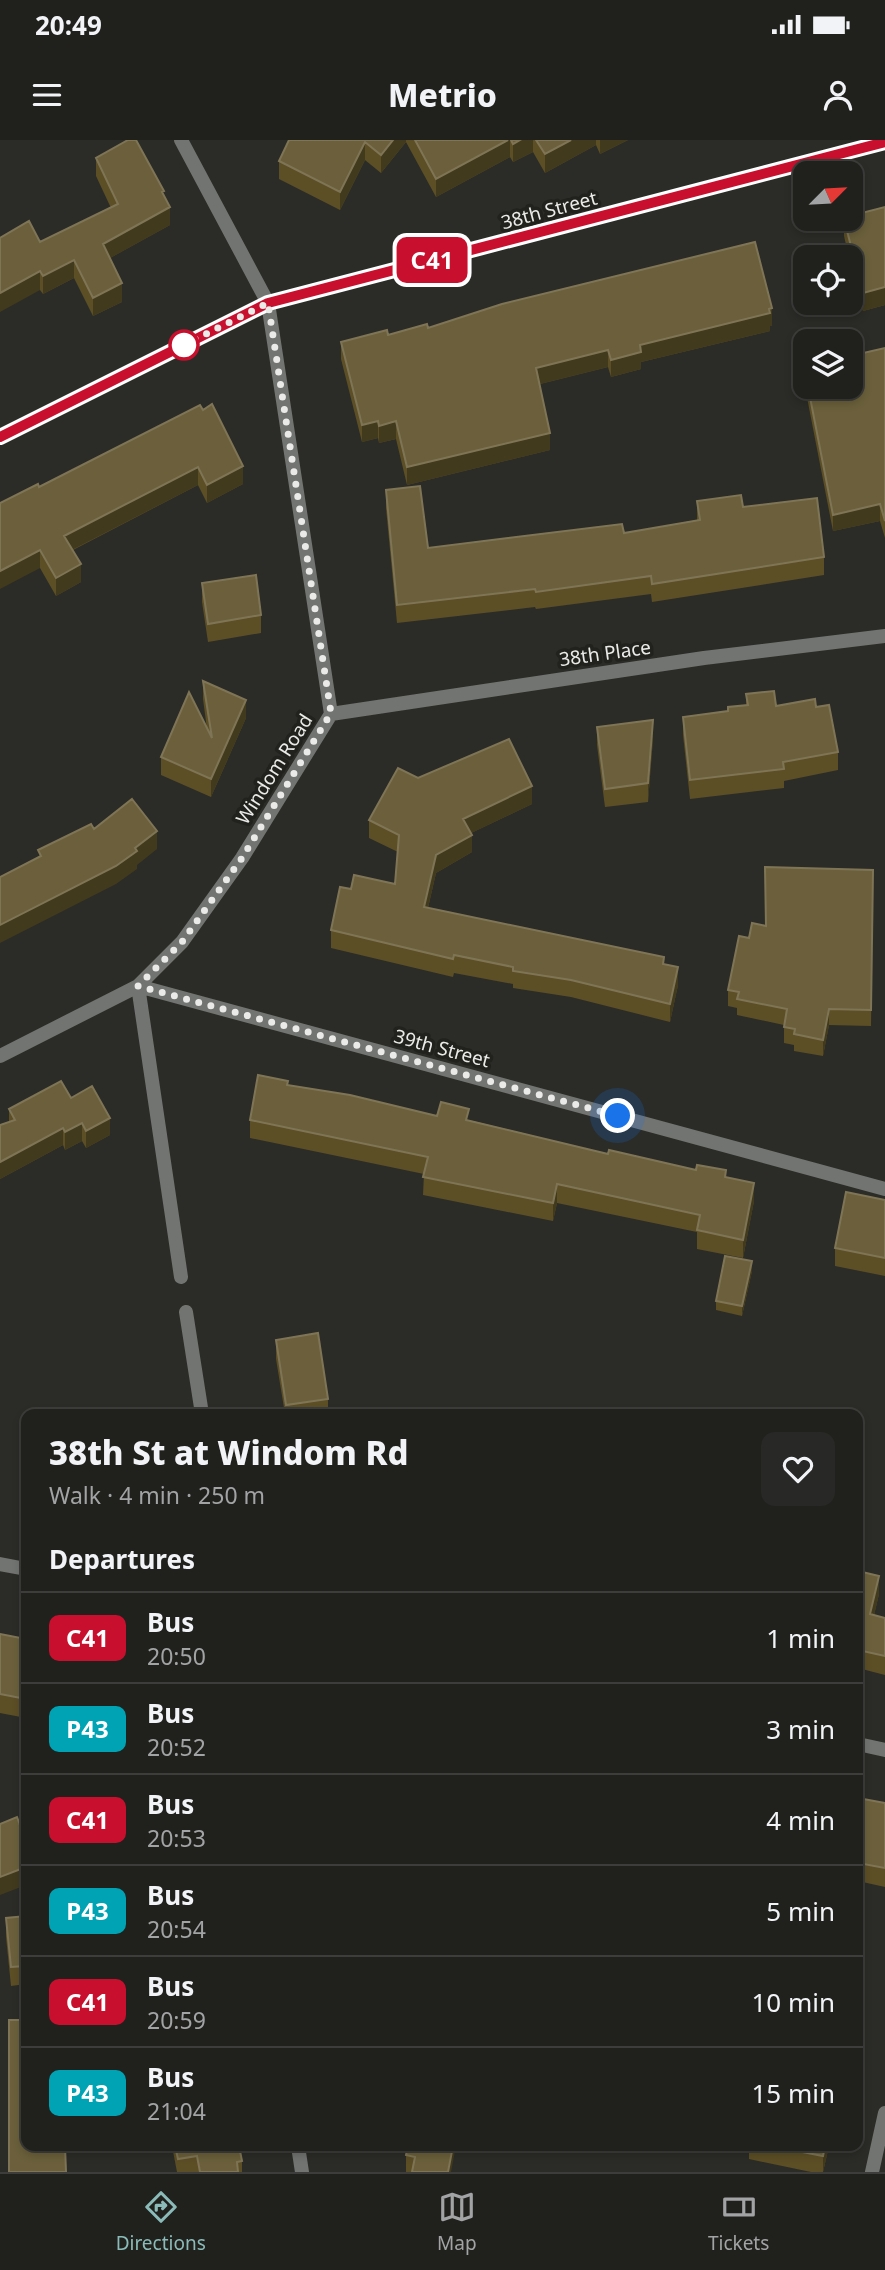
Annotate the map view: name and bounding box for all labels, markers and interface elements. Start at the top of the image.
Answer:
text: 20:49 [35,7,102,43]
text: Metrio [388,73,497,116]
icon: menu [28,76,66,114]
icon: person [819,76,857,114]
north arrow [793,161,863,231]
map controls [793,161,863,399]
street label: 38th Street [498,185,600,235]
line badge: C41 [392,237,472,283]
text: C41 [411,243,453,276]
button: locate [793,245,863,315]
button: layers [793,329,863,399]
unlabelled marker [169,330,199,360]
street label: 38th Place [558,634,652,672]
street label: Windom Road [230,709,318,829]
street label: 39th Street [391,1023,493,1073]
your location [600,1098,635,1133]
text: 38th St at Windom Rd [49,1430,408,1475]
button: heart [761,1432,835,1506]
text: Walk · 4 min · 250 m [49,1479,265,1511]
text: Departures [49,1541,195,1577]
text: Bus [147,1604,194,1640]
text: 1 min [766,1620,835,1656]
text: C41 [66,1621,109,1654]
text: 20:50 [147,1640,206,1672]
text: Bus [147,1695,194,1731]
text: 3 min [766,1711,835,1747]
text: P43 [66,1712,109,1745]
text: 20:52 [147,1731,206,1763]
text: Bus [147,1786,194,1822]
text: 4 min [766,1802,835,1838]
text: C41 [66,1803,109,1836]
text: 20:53 [147,1822,206,1854]
text: Bus [147,1877,194,1913]
text: 5 min [766,1893,835,1929]
text: P43 [66,1894,109,1927]
text: 20:54 [147,1913,206,1945]
text: Bus [147,1968,194,2004]
text: 10 min [751,1984,835,2020]
text: C41 [66,1985,109,2018]
text: 20:59 [147,2004,206,2036]
text: Bus [147,2059,194,2095]
text: 15 min [751,2075,835,2111]
text: P43 [66,2076,109,2109]
text: 21:04 [147,2095,206,2127]
tab: Directions [116,2188,206,2256]
tab: Map [437,2188,477,2256]
tab: Tickets [708,2188,769,2256]

